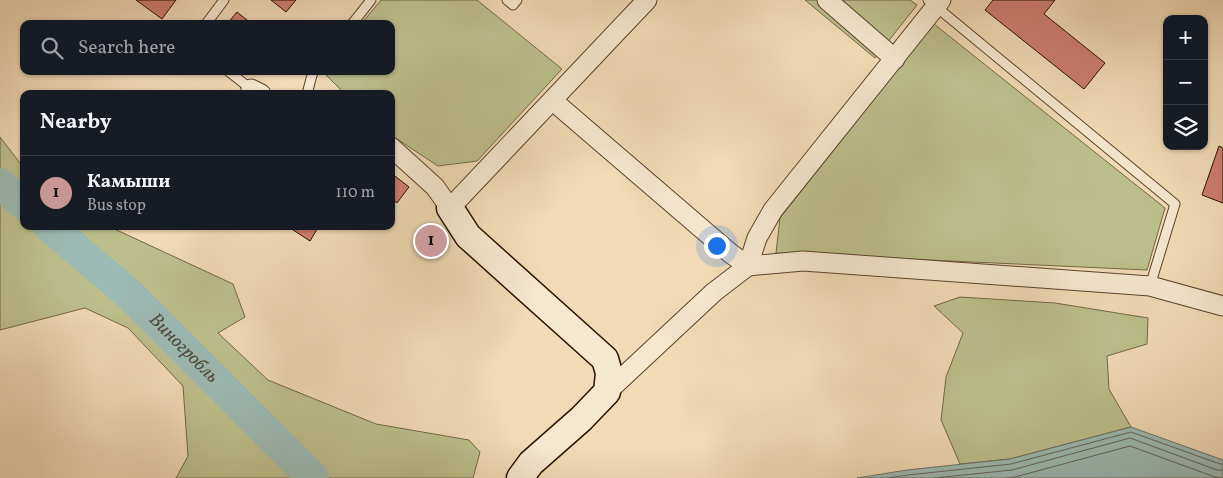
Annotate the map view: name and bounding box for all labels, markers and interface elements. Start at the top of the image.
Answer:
map controls [1163,15,1208,150]
button: + [1163,15,1208,60]
search box [20,20,395,75]
icon: search [38,34,66,62]
text: Search here [78,35,175,61]
button: − [1163,60,1208,105]
button: layers [1163,105,1208,150]
text: Nearby [40,108,111,137]
text: Камыши [87,169,170,195]
text: 1 [53,182,59,204]
text: 110 m [336,182,375,204]
text: Bus stop [87,195,146,217]
pin: 1 [415,222,447,260]
your location [704,233,730,259]
water label: Виногробль [143,308,224,389]

